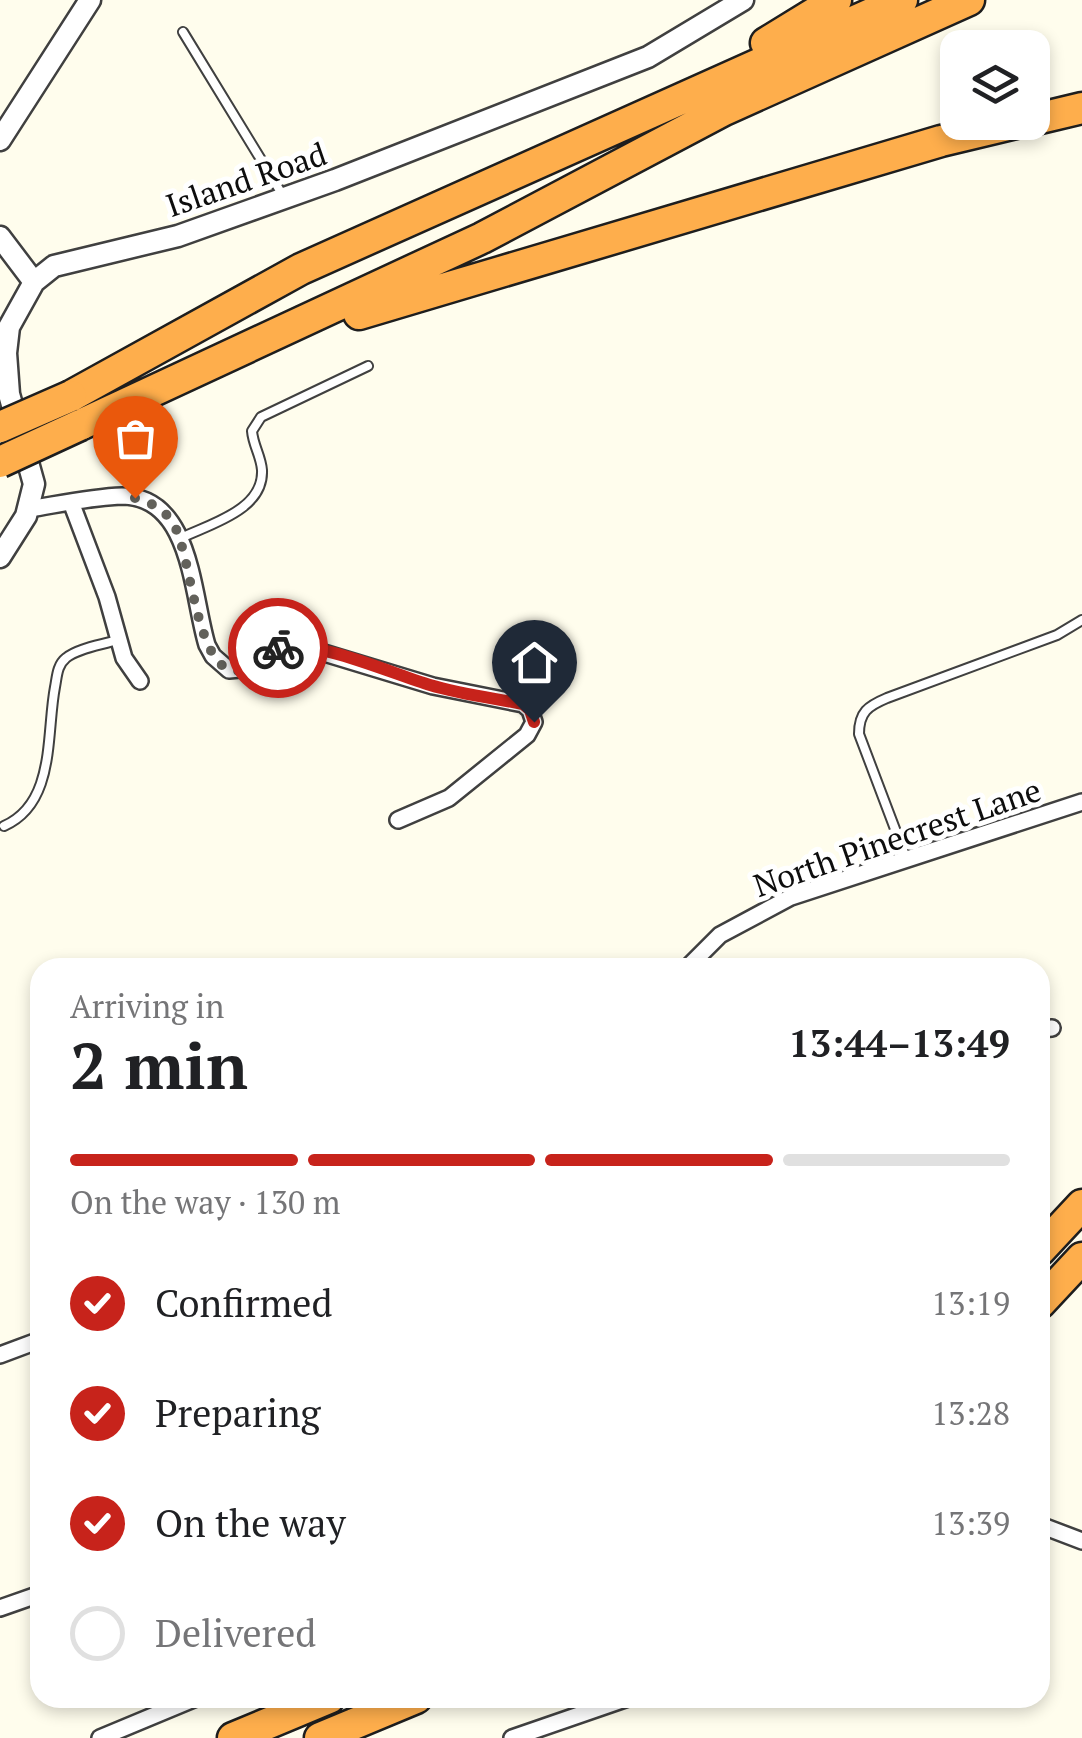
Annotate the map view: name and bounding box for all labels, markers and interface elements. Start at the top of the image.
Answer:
map controls [940,30,1050,140]
button: layers [940,30,1050,140]
street label: Island Road [160,132,332,226]
pin [93,396,178,499]
icon: bag [108,411,163,466]
courier [228,598,328,698]
pin [492,620,577,723]
icon: bike [251,621,306,676]
icon: home [507,635,562,690]
street label: North Pinecrest Lane [748,768,1046,906]
text: Arriving in [70,985,224,1027]
text: 13:44–13:49 [788,1018,1010,1068]
text: 2 min [70,1021,248,1108]
text: On the way · 130 m [70,1181,340,1223]
icon: check [70,1276,125,1331]
text: Confirmed [155,1278,333,1328]
text: 13:19 [931,1282,1010,1324]
icon: check [70,1386,125,1441]
text: Preparing [155,1388,321,1438]
text: 13:28 [931,1392,1010,1434]
icon: check [70,1496,125,1551]
text: On the way [155,1498,346,1548]
text: 13:39 [931,1502,1010,1544]
text: Delivered [155,1608,316,1658]

